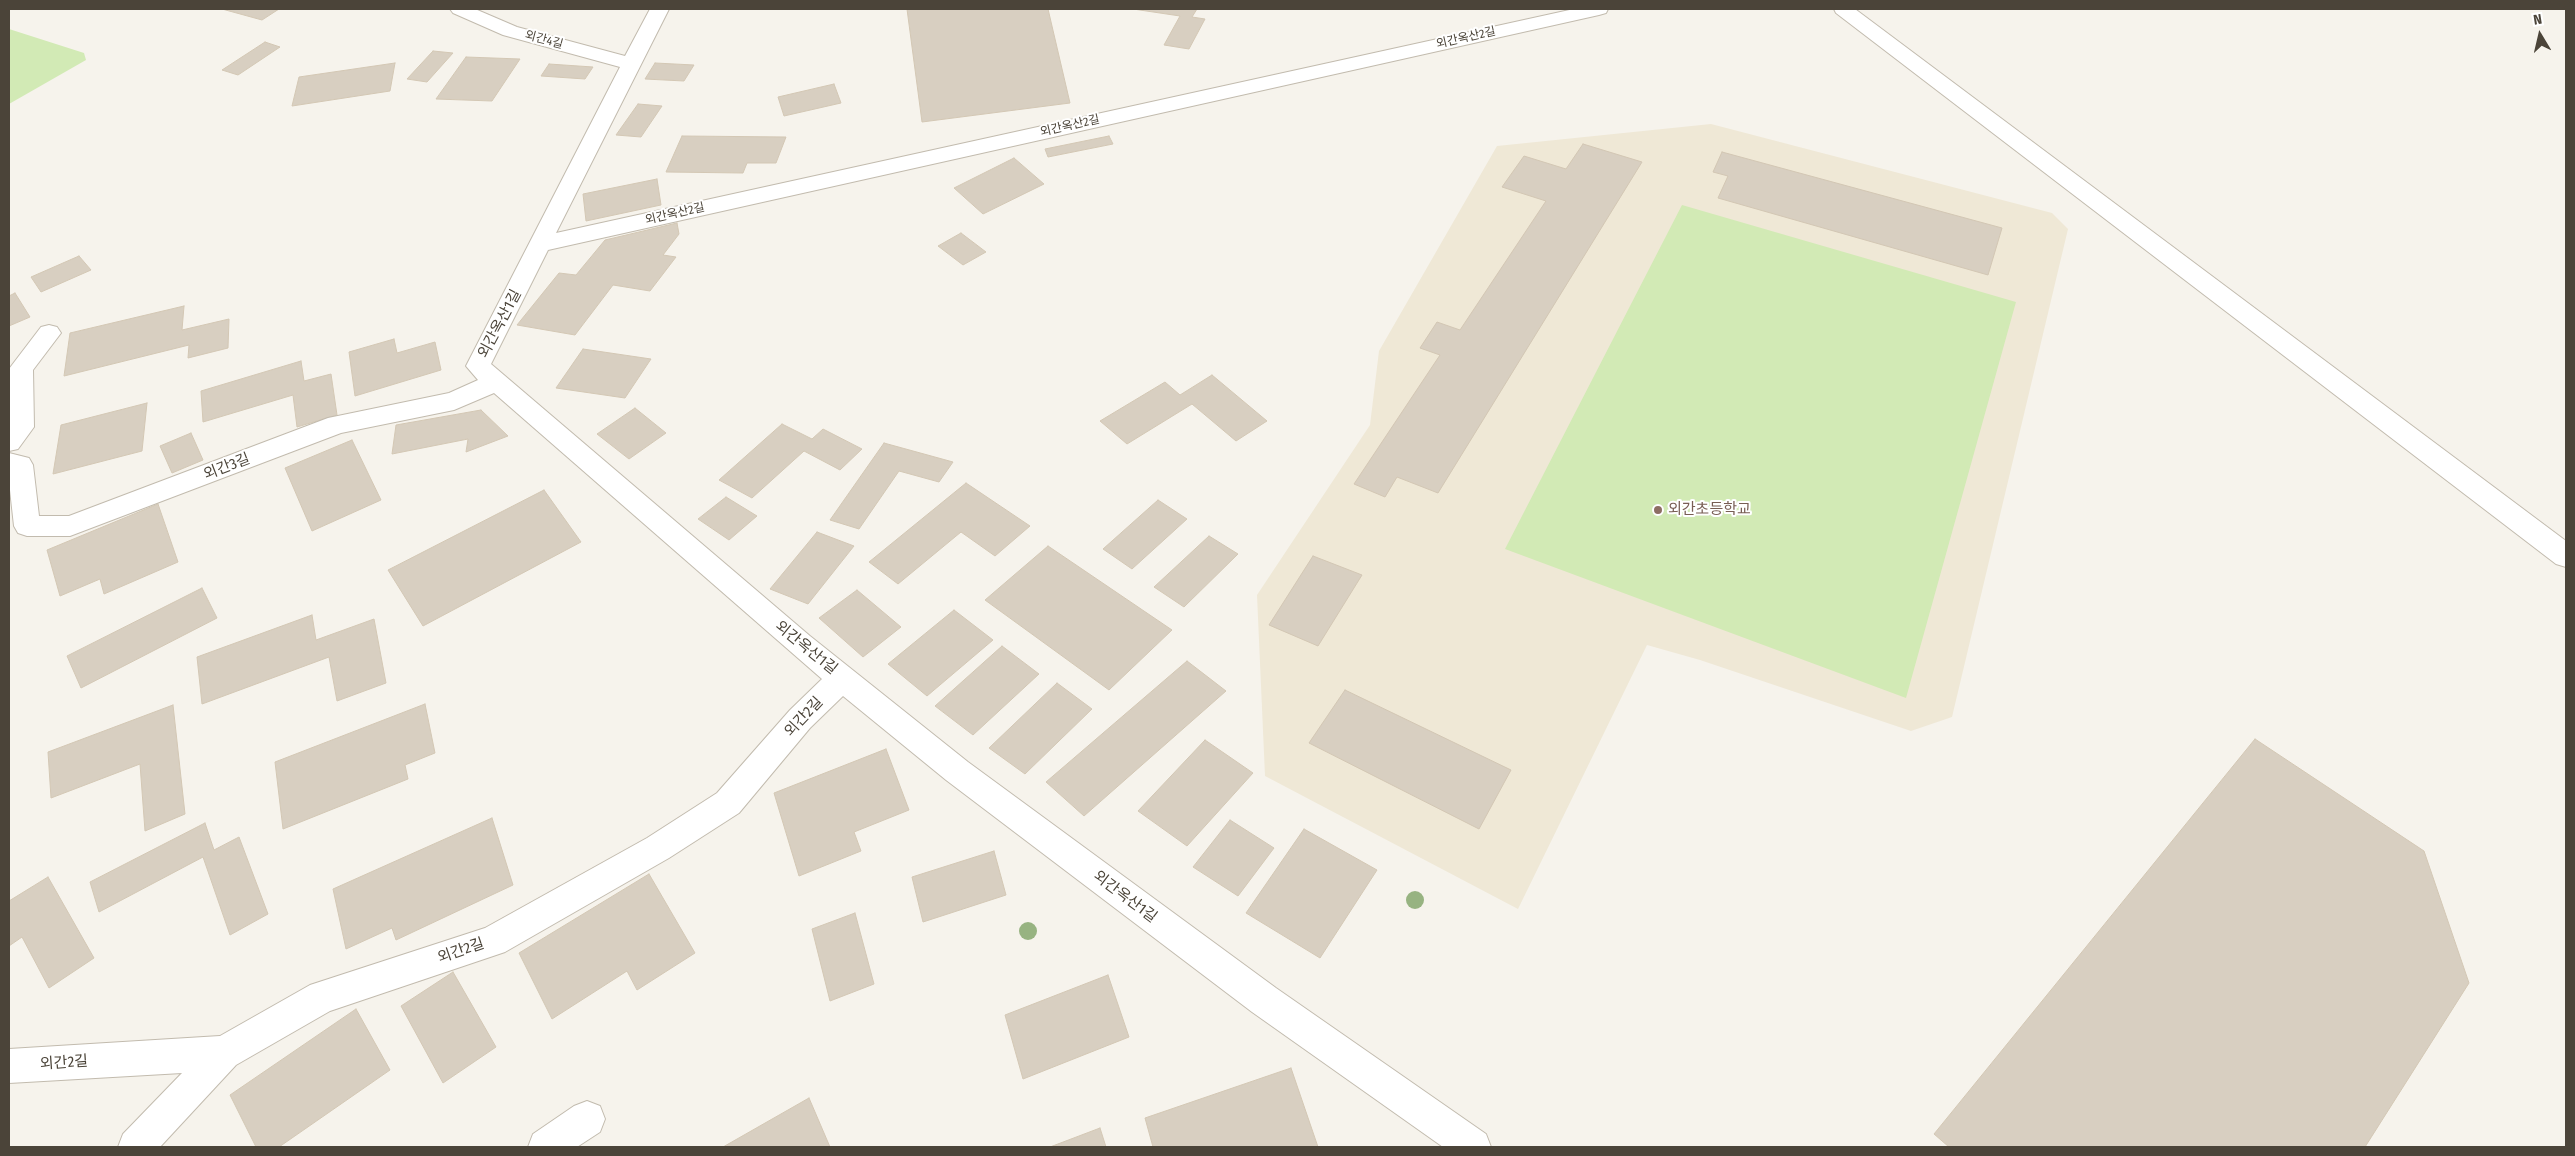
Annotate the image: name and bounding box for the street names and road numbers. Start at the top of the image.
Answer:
street label: 외간옥산2길 [1435,24,1497,52]
street label: 외간4길 [523,28,565,52]
street label: 외간옥산2길 [1039,112,1101,140]
street label: 외간옥산2길 [644,200,706,228]
street label: 외간옥산1길 [474,287,526,361]
street label: 외간3길 [201,450,253,484]
street label: 외간옥산1길 [771,617,841,679]
street label: 외간2길 [781,693,827,741]
street label: 외간옥산1길 [1090,867,1160,927]
street label: 외간2길 [435,935,487,967]
street label: 외간2길 [39,1052,89,1074]

